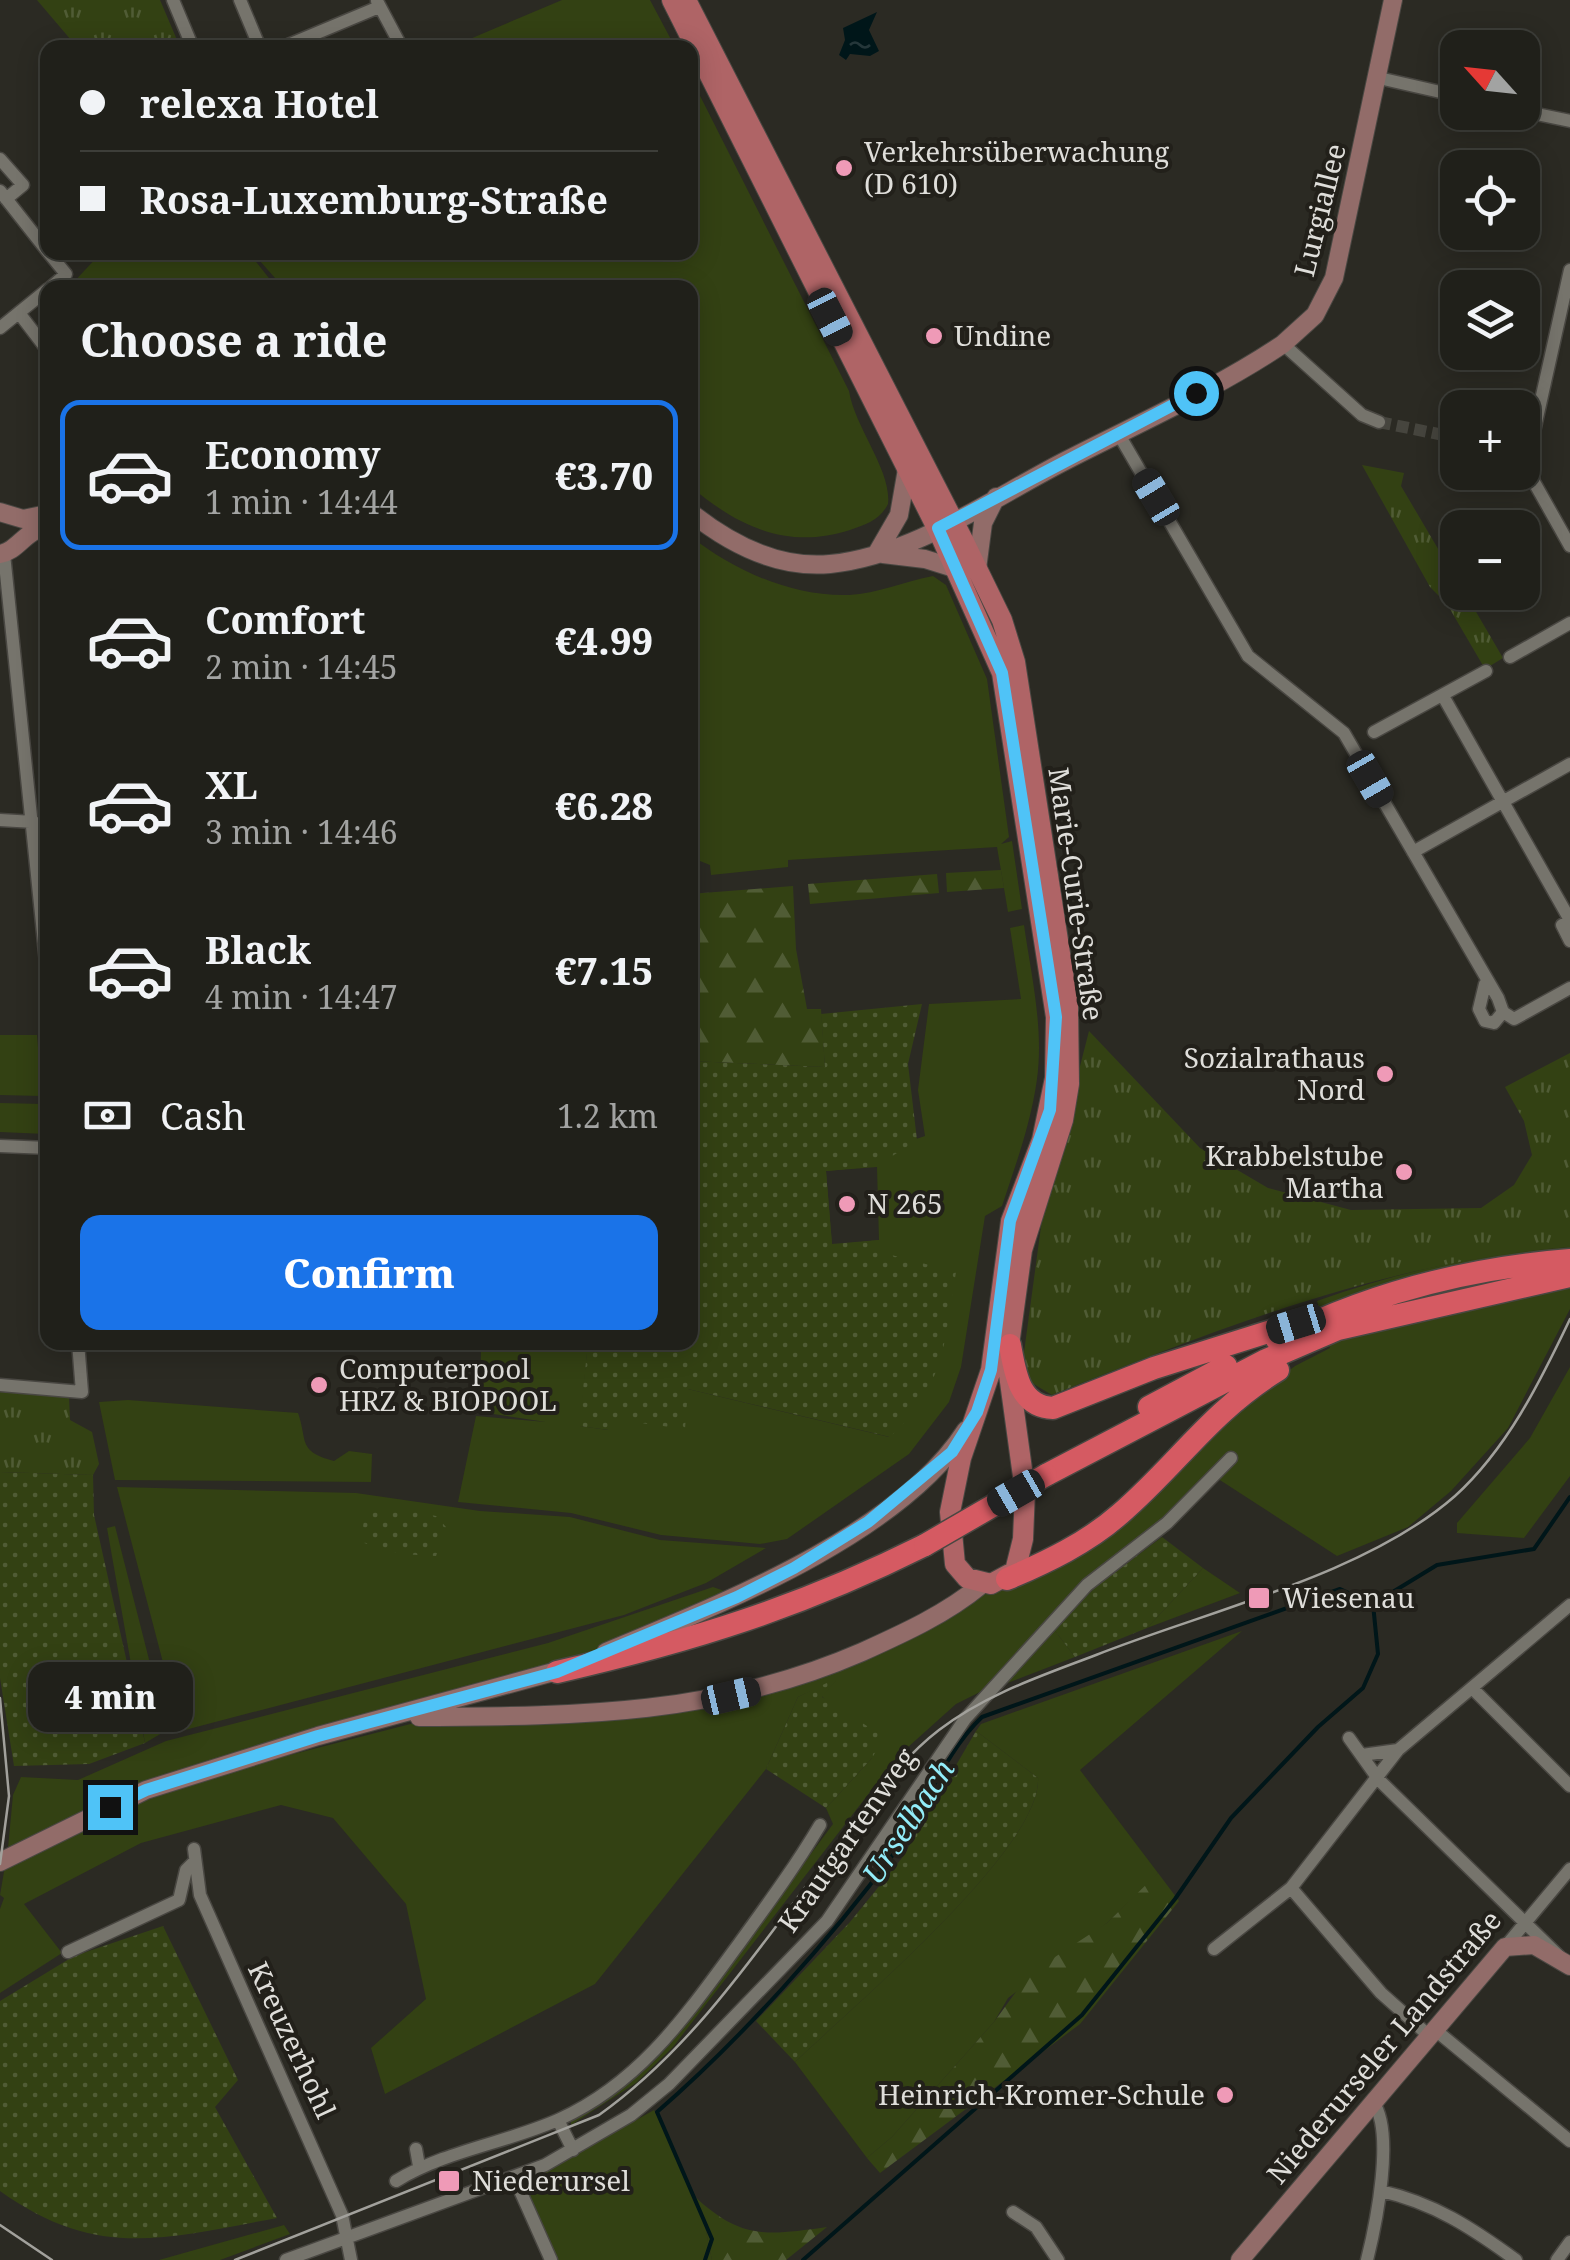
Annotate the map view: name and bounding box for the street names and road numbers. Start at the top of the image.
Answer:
street label: Lurgiallee [1284,139,1354,280]
street label: Marie-Curie-Straße [1040,765,1114,1023]
street label: Krautgartenweg [768,1740,924,1939]
street label: Niederurseler Landstraße [1258,1902,1509,2191]
street label: Kreuzerhohl [240,1955,346,2124]

